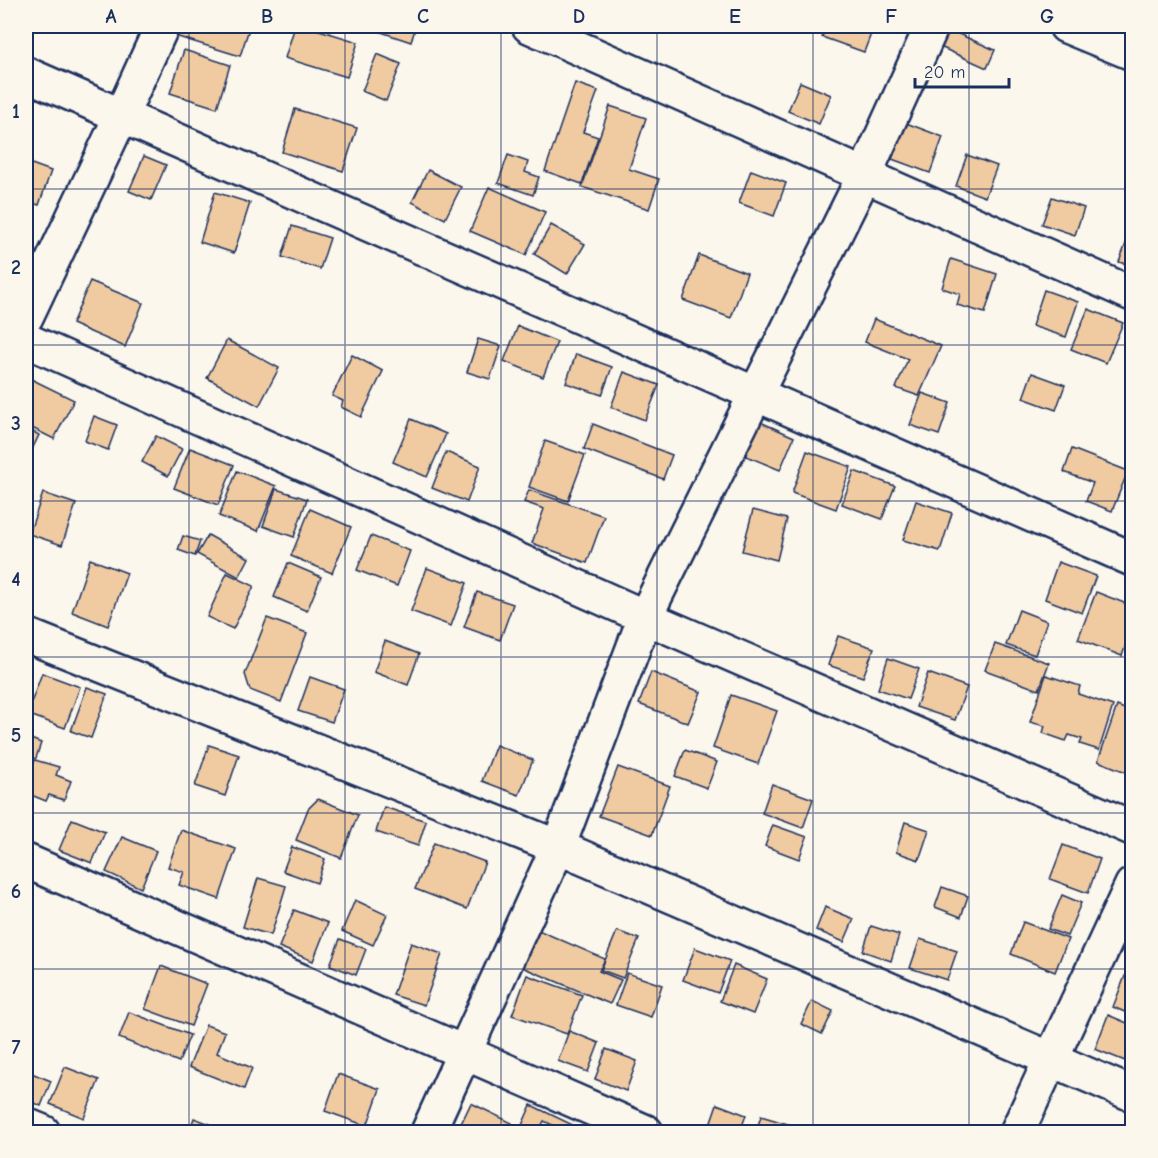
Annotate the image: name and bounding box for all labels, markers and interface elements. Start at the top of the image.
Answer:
text: A [105,5,117,28]
text: B [261,5,273,28]
text: C [417,5,429,28]
text: D [573,5,585,28]
text: E [729,5,741,28]
text: F [885,5,897,28]
text: G [1040,5,1054,28]
scale bar [915,51,1010,89]
text: 20 m [924,62,965,83]
text: 1 [12,100,20,123]
text: 2 [11,256,21,279]
text: 3 [11,412,21,435]
text: 4 [11,568,21,591]
text: 5 [11,724,21,747]
text: 6 [11,880,21,903]
text: 7 [12,1036,21,1059]

